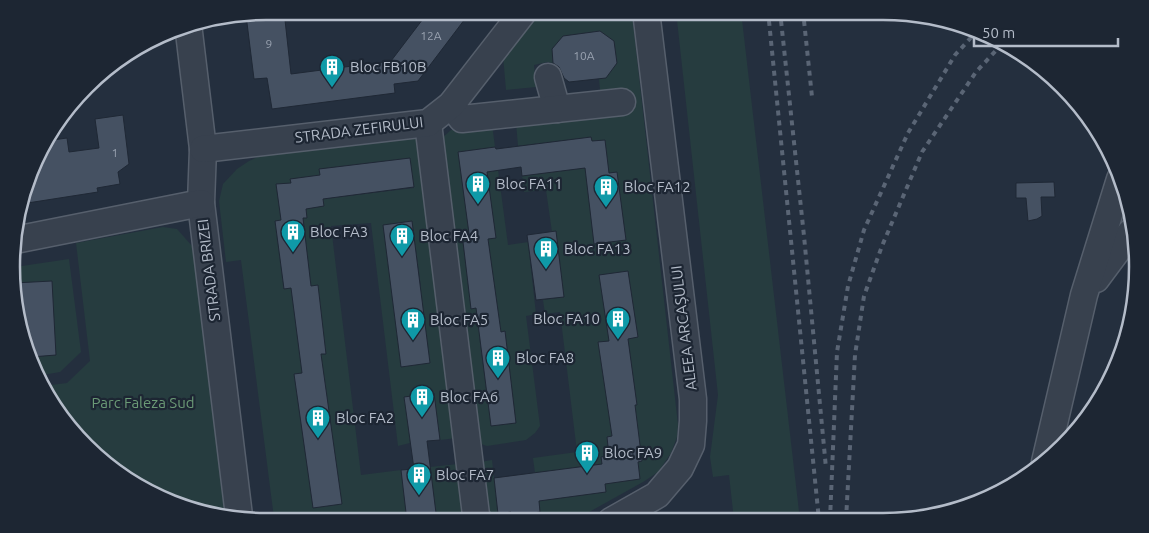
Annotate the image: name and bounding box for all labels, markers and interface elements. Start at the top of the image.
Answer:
scale bar [974,15,1118,47]
text: 50 m [982,24,1015,41]
house number: 12A [420,29,442,42]
house number: 9 [266,37,272,50]
house number: 10A [573,49,595,62]
building icon: Bloc FB10B [319,54,345,88]
place label: Bloc FB10B [350,58,427,75]
street label: STRADA ZEFIRULUI [294,113,424,146]
house number: 1 [112,146,118,159]
building icon: Bloc FA11 [465,171,491,205]
building icon: Bloc FA12 [593,174,619,208]
place label: Bloc FA11 [496,175,563,192]
place label: Bloc FA12 [624,178,691,195]
street label: STRADA BRIZEI [194,218,223,322]
building icon: Bloc FA3 [280,219,306,253]
place label: Bloc FA3 [310,223,368,240]
building icon: Bloc FA4 [389,223,415,257]
place label: Bloc FA4 [420,227,478,244]
building icon: Bloc FA13 [533,236,559,270]
place label: Bloc FA13 [564,240,631,257]
street label: ALEEA ARCAȘULUI [667,265,700,392]
building icon: Bloc FA10 [605,306,631,340]
building icon: Bloc FA5 [400,307,426,341]
place label: Bloc FA10 [533,310,600,327]
place label: Bloc FA5 [430,311,488,328]
building icon: Bloc FA8 [485,345,511,379]
place label: Bloc FA8 [516,349,574,366]
building icon: Bloc FA6 [409,384,435,418]
place label: Bloc FA6 [440,388,498,405]
park label: Parc Faleza Sud [91,394,195,411]
building icon: Bloc FA2 [305,405,331,439]
place label: Bloc FA2 [336,409,394,426]
building icon: Bloc FA9 [574,440,600,474]
place label: Bloc FA9 [604,444,662,461]
building icon: Bloc FA7 [406,462,432,496]
place label: Bloc FA7 [436,466,494,483]

